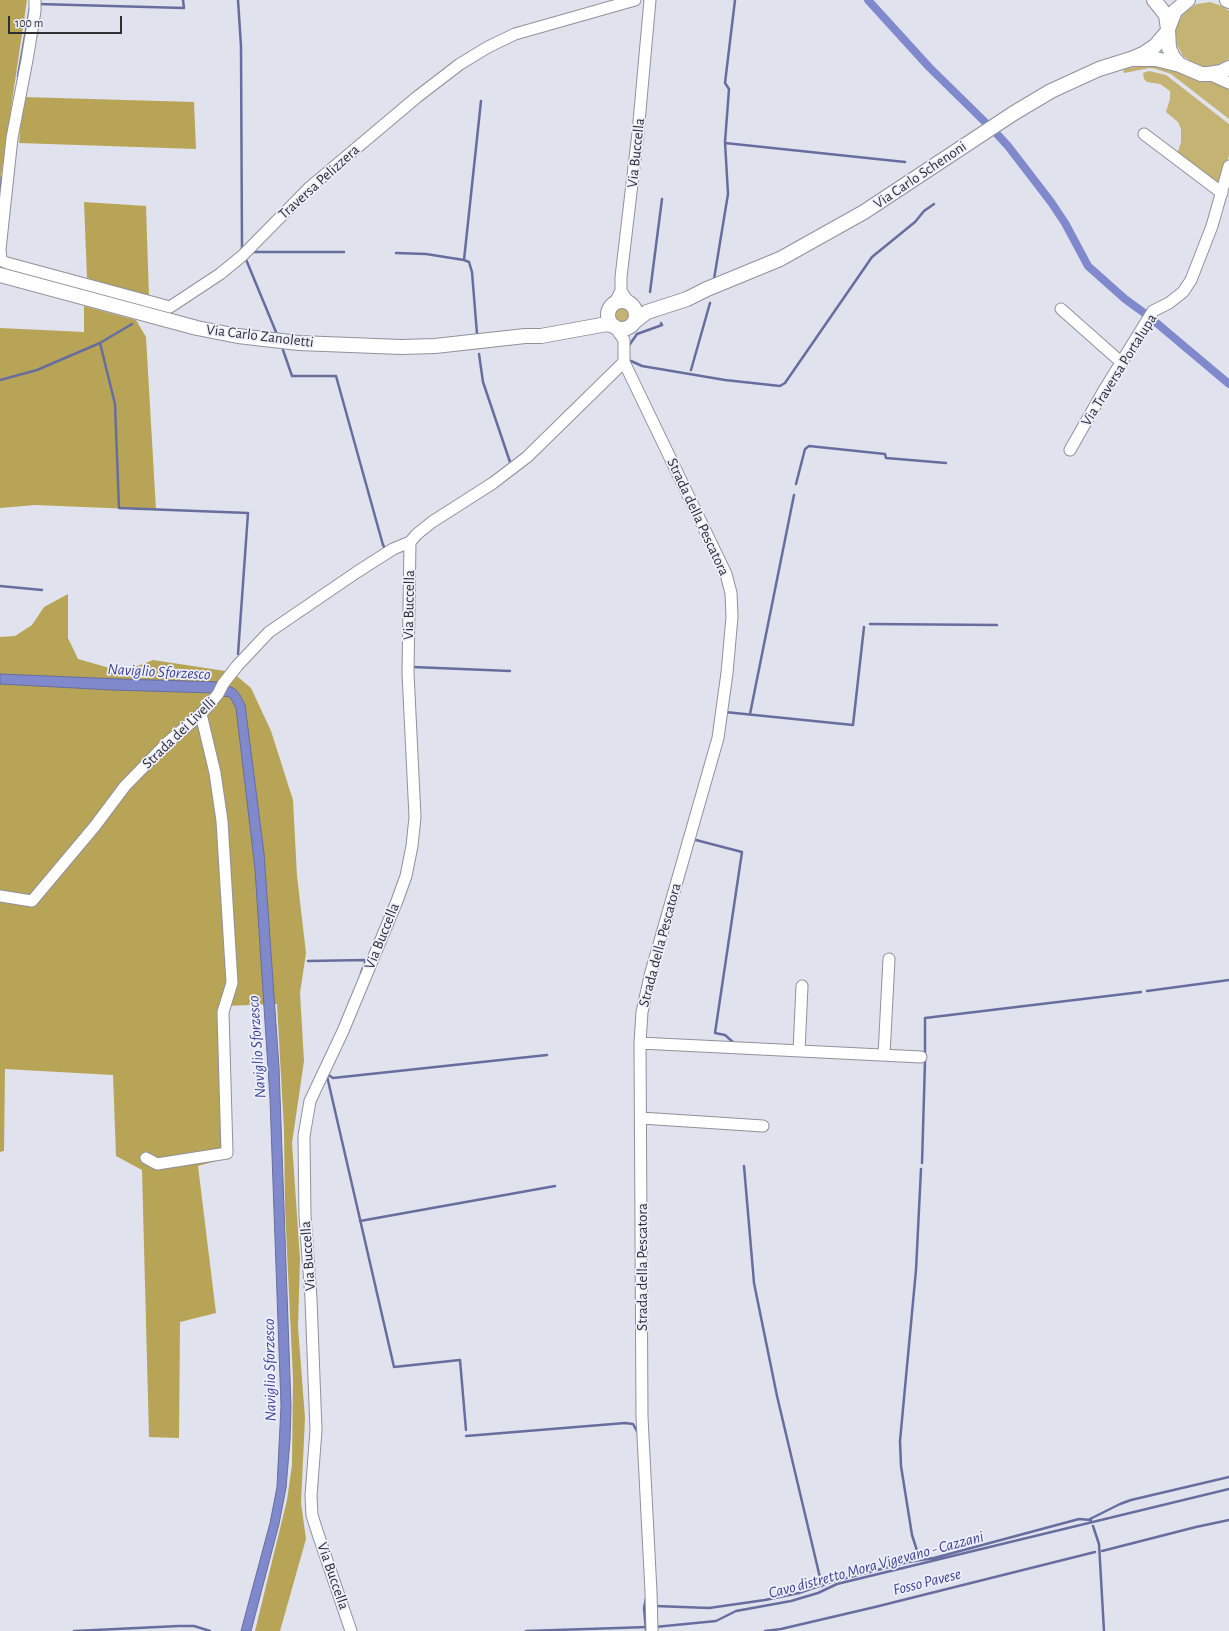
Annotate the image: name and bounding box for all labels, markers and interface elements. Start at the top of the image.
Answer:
scale bar [10,8,124,34]
text: 100 m [15,17,43,29]
street label: Via Buccella [623,117,649,189]
street label: Via Carlo Schenoni [870,137,970,213]
street label: Traversa Pelizzera [275,141,363,223]
street label: Via Traversa Portalupa [1077,311,1161,429]
street label: Via Carlo Zanoletti [205,320,315,352]
street label: Strada della Pescatora [663,455,733,579]
street label: Via Buccella [399,570,419,640]
water label: Naviglio Sforzesco [107,660,211,684]
street label: Strada dei Livelli [138,693,220,773]
street label: Strada della Pescatora [635,881,685,1009]
street label: Via Buccella [361,900,403,972]
water label: Naviglio Sforzesco [244,995,270,1099]
street label: Strada della Pescatora [633,1203,651,1331]
street label: Via Buccella [297,1220,319,1292]
water label: Naviglio Sforzesco [260,1318,280,1422]
water label: Cavo distretto Mora Vigevano - Cazzani [766,1527,986,1603]
street label: Via Buccella [313,1540,353,1612]
water label: Fosso Pavese [891,1564,963,1600]

